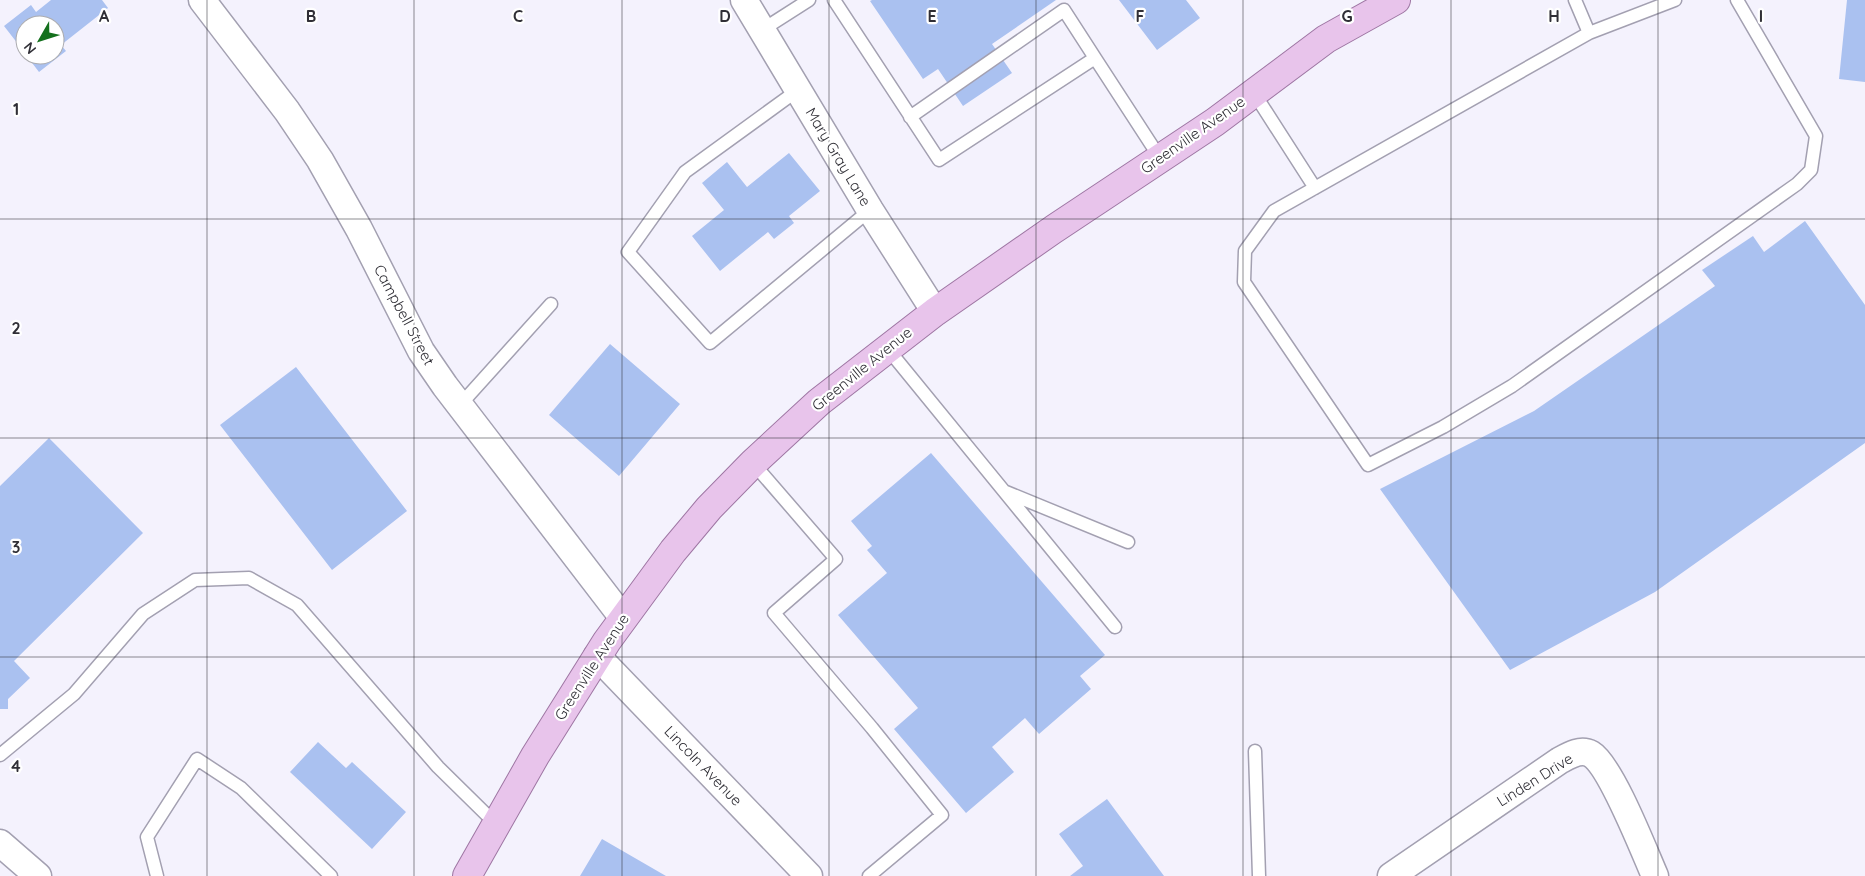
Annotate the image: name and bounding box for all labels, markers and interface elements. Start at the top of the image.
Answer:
text: A [99,6,110,26]
text: B [306,6,316,26]
text: C [513,6,523,26]
text: D [719,6,731,26]
text: E [927,6,937,26]
text: F [1136,6,1145,26]
text: G [1341,6,1353,26]
text: H [1548,6,1560,26]
text: I [1759,6,1763,26]
north arrow [15,15,65,65]
text: N [20,39,40,58]
street label: Greenville Avenue [1137,91,1249,178]
text: 1 [13,99,19,119]
street label: Mary Gray Lane [801,104,875,210]
street label: Campbell Street [370,261,439,368]
text: 2 [11,318,21,338]
street label: Greenville Avenue [808,322,916,415]
text: 3 [12,537,20,557]
street label: Greenville Avenue [550,610,633,724]
street label: Lincoln Avenue [660,722,746,810]
street label: Linden Drive [1493,749,1576,810]
text: 4 [11,756,21,776]

